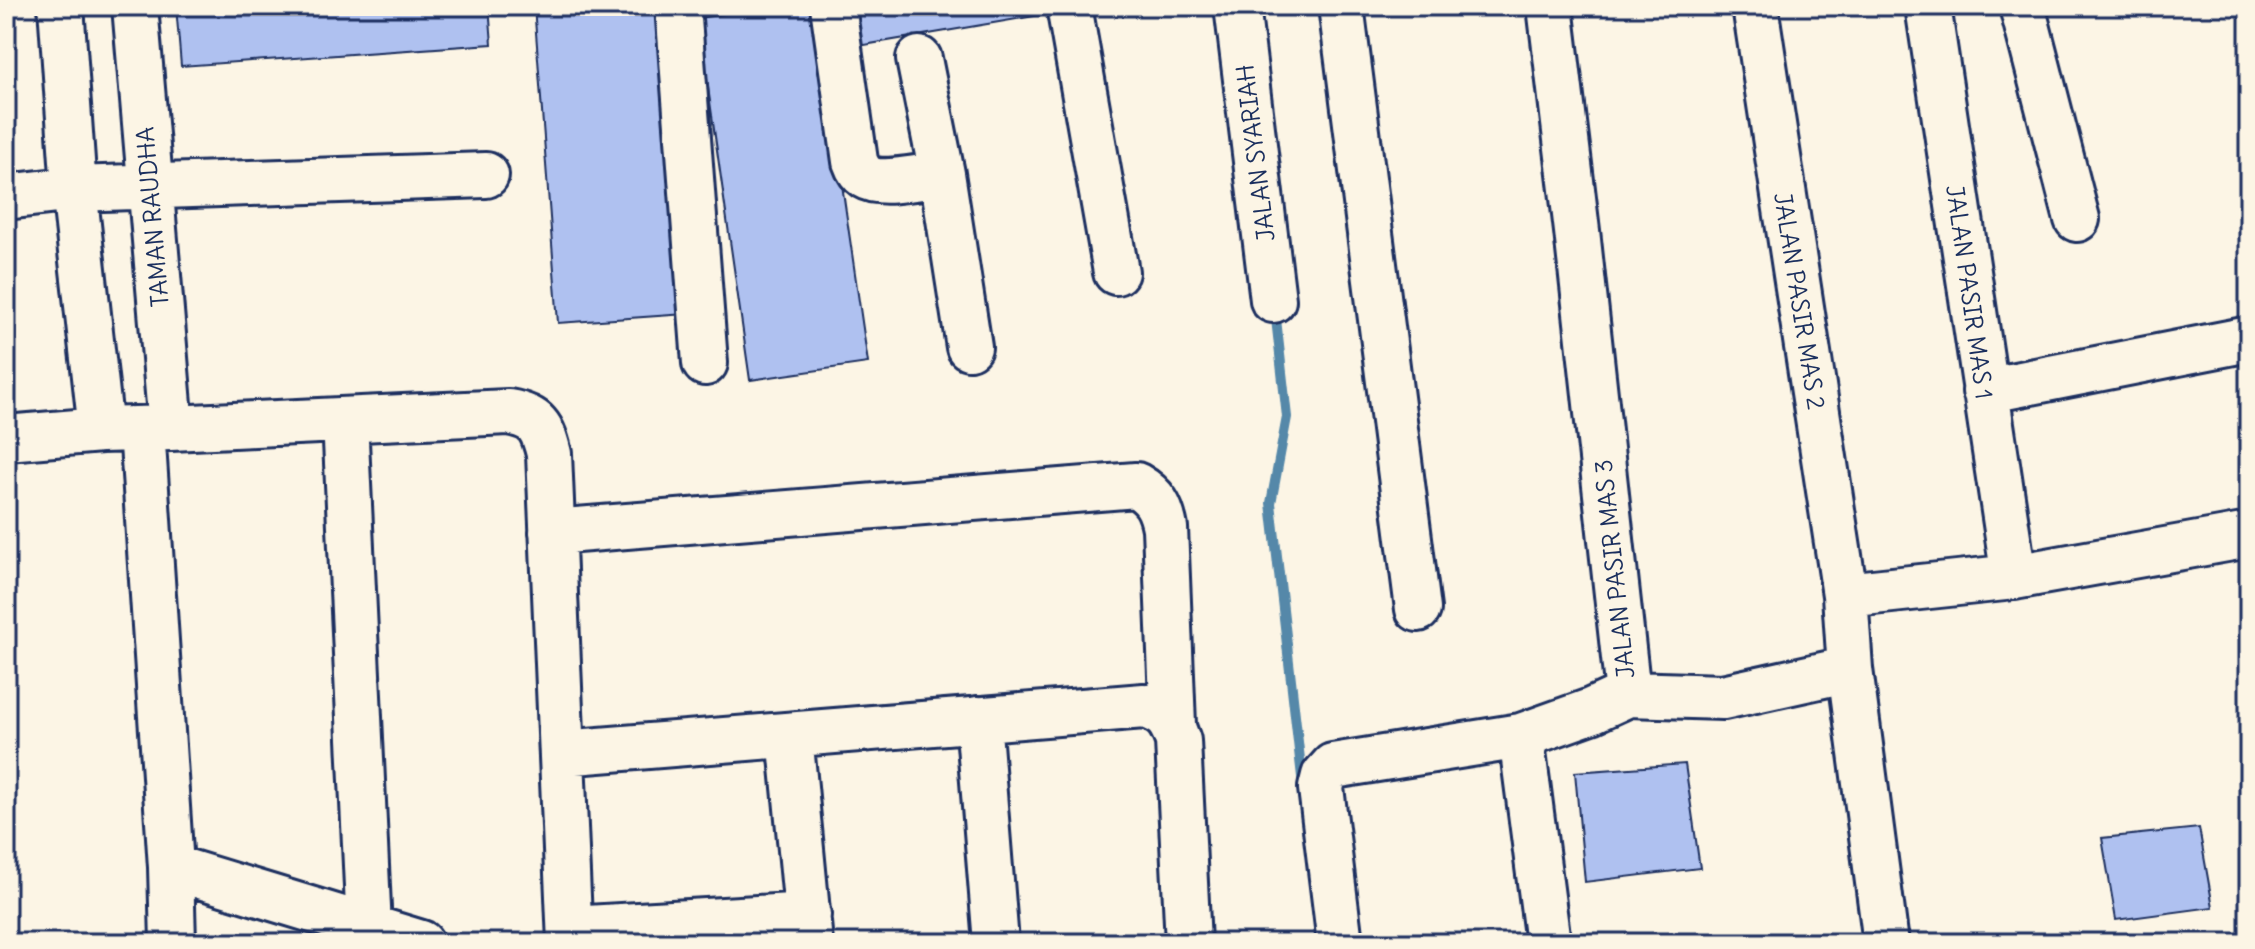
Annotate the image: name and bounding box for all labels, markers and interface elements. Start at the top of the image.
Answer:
street label: JALAN SYARIAH [1229,63,1281,243]
street label: TAMAN RAUDHA [129,126,175,308]
street label: JALAN PASIR MAS 1 [1940,183,2000,401]
street label: JALAN PASIR MAS 2 [1768,190,1832,412]
street label: JALAN PASIR MAS 3 [1588,458,1640,680]

